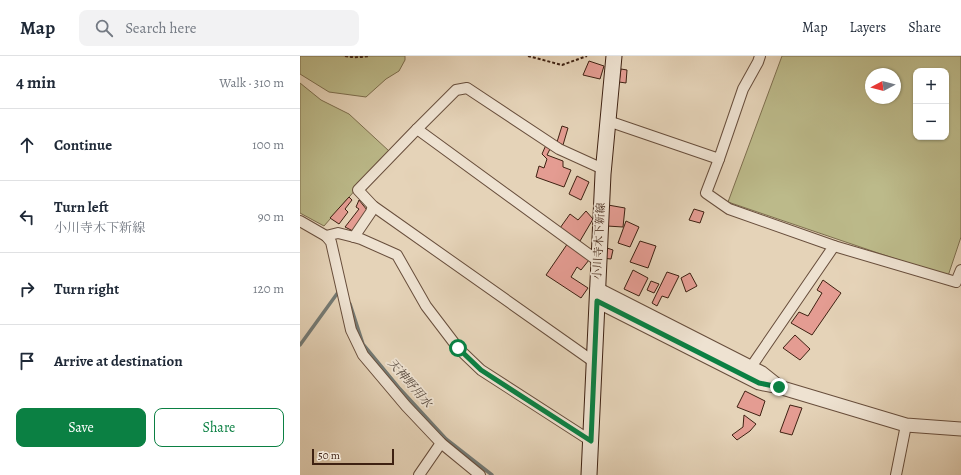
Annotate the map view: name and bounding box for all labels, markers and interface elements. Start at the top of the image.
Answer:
search box [79,10,359,46]
text: Map [20,15,55,41]
icon: search [93,17,115,39]
text: Search here [125,18,197,38]
text: Map [802,18,828,37]
text: Layers [850,18,886,37]
text: Share [908,18,941,37]
north arrow [865,68,901,104]
map controls [913,68,949,140]
button: + [913,68,949,104]
text: 4 min [16,71,56,94]
text: Walk · 310 m [219,74,284,91]
button: − [913,104,949,140]
icon: ahead [16,134,38,156]
text: Continue [54,135,112,155]
text: 100 m [252,136,284,153]
text: Turn left [54,197,109,217]
street label: 小川寺木下新線 [589,202,609,280]
icon: left [16,206,38,228]
text: 90 m [258,208,284,225]
text: 小川寺木下新線 [54,219,145,236]
icon: right [16,278,38,300]
text: Turn right [54,279,119,299]
text: 120 m [253,280,284,297]
route start [449,339,467,357]
icon: arrive [16,350,38,372]
text: Arrive at destination [54,351,183,371]
water label: 天神野用水 [384,355,436,412]
route end [770,378,788,396]
button: Save [16,408,146,447]
button: Share [154,408,284,447]
scale bar [312,447,394,466]
text: 50 m [318,448,340,463]

